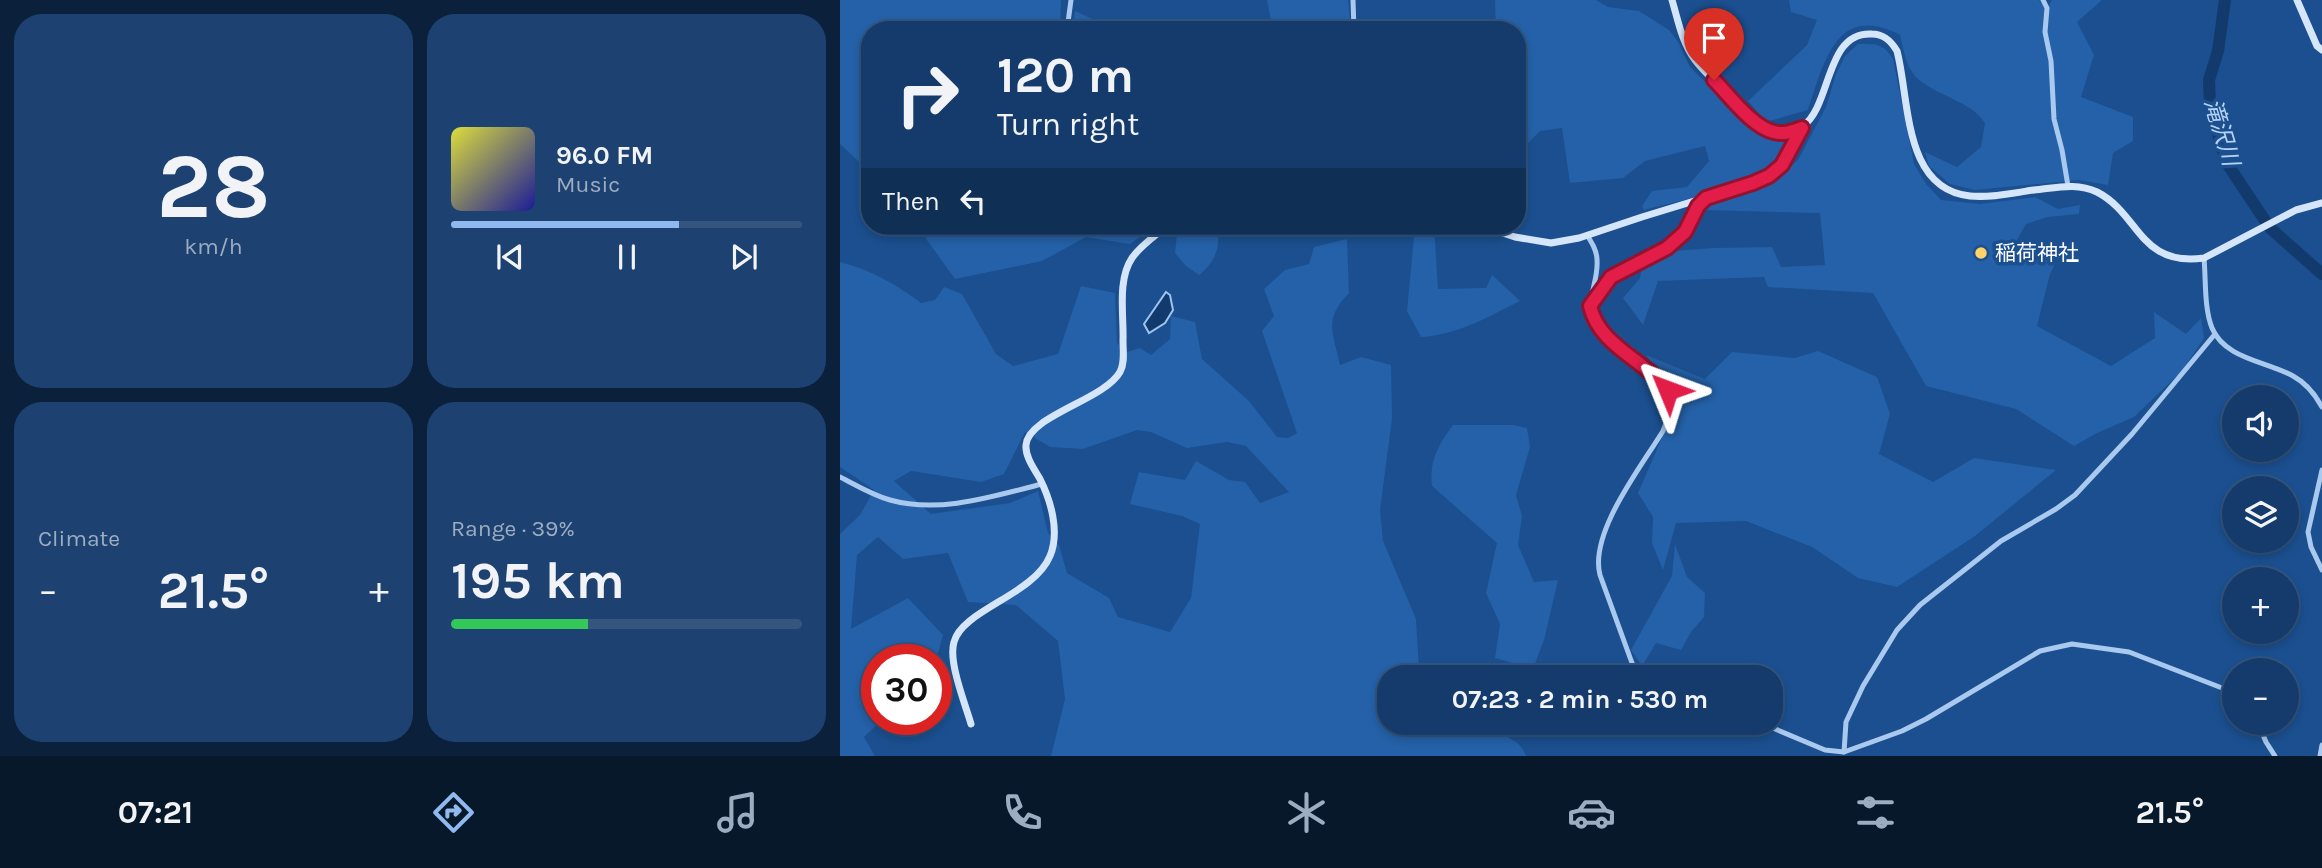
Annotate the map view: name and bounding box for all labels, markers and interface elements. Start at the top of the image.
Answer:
pin [1684,8,1744,80]
icon: arrive [1695,19,1733,57]
text: 120 m [997,47,1134,104]
icon: right [882,49,973,140]
water label: 滝沢川 [2199,95,2245,172]
text: Turn right [997,106,1139,143]
text: 28 [157,134,270,240]
text: 96.0 FM [556,140,653,171]
text: Music [556,171,620,198]
icon: left [954,182,992,220]
text: Then [882,186,940,217]
text: km/h [184,233,243,260]
icon: previous [491,238,529,276]
icon: pause [608,238,646,276]
icon: next [725,238,763,276]
place label: 稲荷神社 [1995,241,2079,265]
marker: 稲荷神社 [1973,245,1989,261]
position arrow [1631,353,1705,427]
map controls [2222,385,2299,735]
button: sound [2222,385,2299,462]
button: layers [2222,476,2299,553]
text: Range · 39% [451,515,575,542]
text: Climate [38,525,120,552]
text: 195 km [451,550,625,611]
text: 21.5° [158,560,269,621]
button: + [2222,567,2299,644]
text: − [38,568,58,613]
text: + [369,568,389,613]
speed limit sign: 30 [861,644,952,735]
button: − [2222,658,2299,735]
text: 07:23 · 2 min · 530 m [1452,684,1708,715]
icon: directions [429,788,478,837]
icon: music [713,788,762,837]
icon: phone [998,788,1047,837]
icon: climate [1282,788,1331,837]
icon: car [1567,788,1616,837]
icon: filters [1851,788,1900,837]
text: 07:21 [118,794,193,831]
text: 21.5° [2135,794,2204,831]

